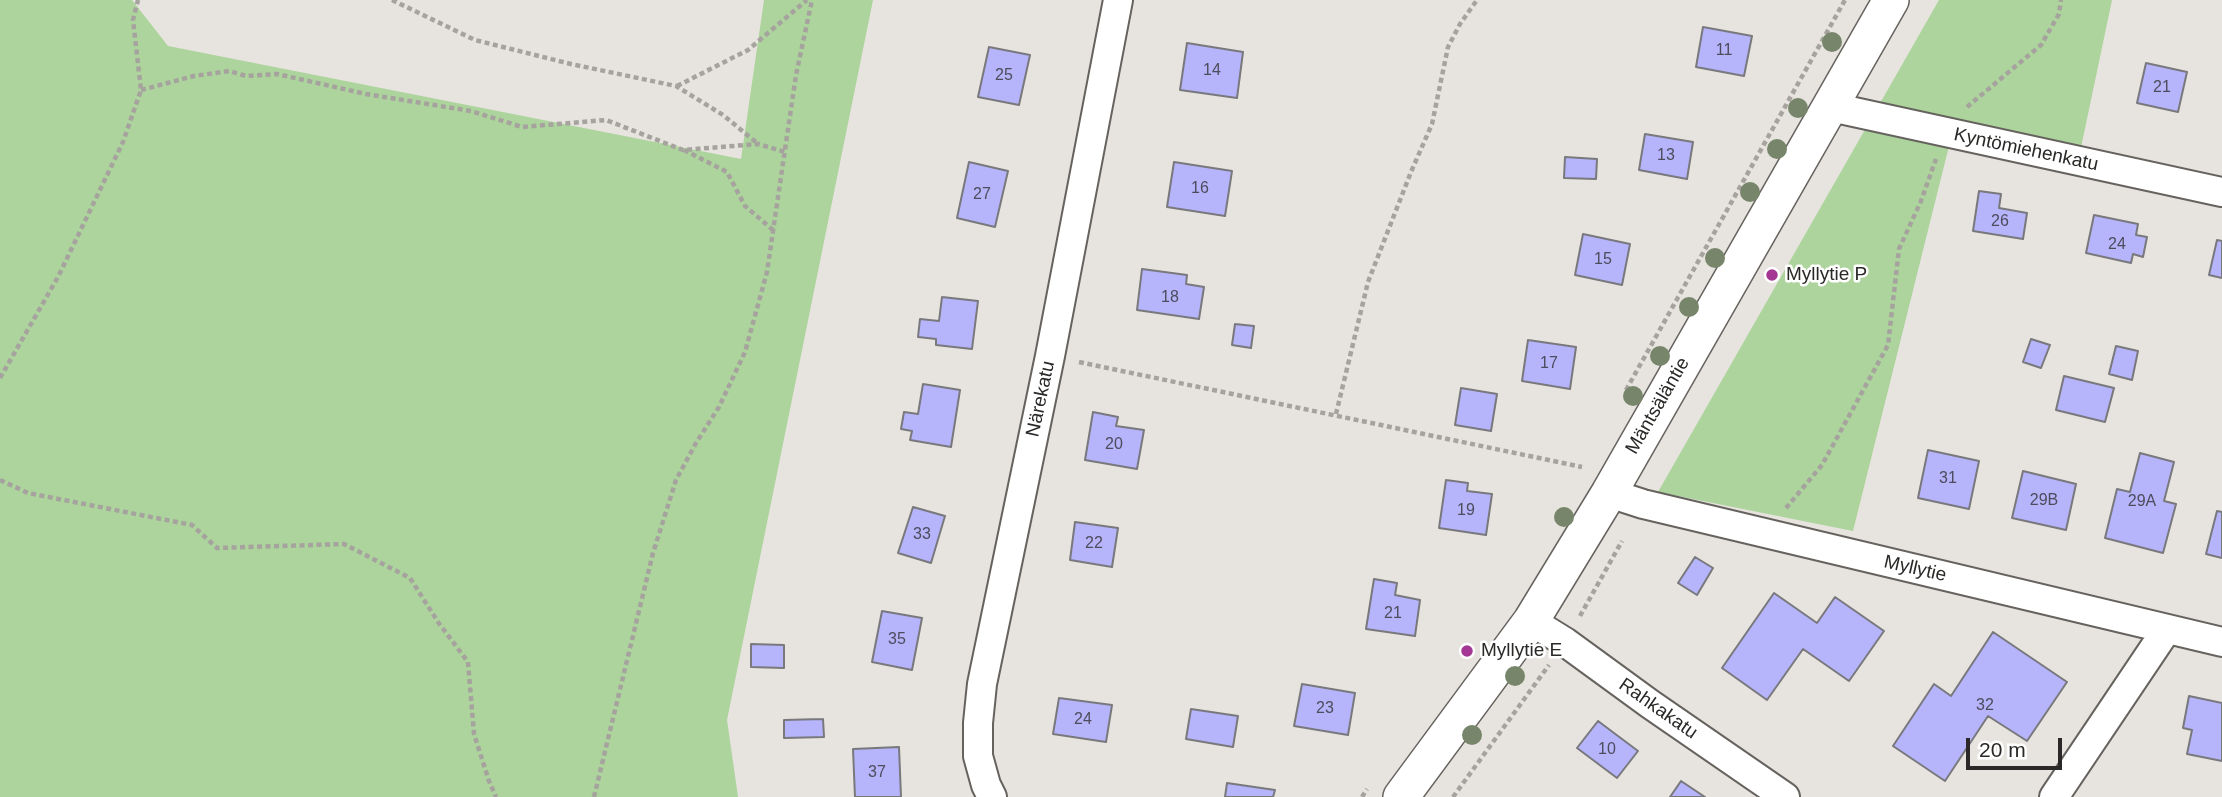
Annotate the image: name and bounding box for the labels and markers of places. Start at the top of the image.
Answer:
place label: Myllytie P [1786,264,1867,286]
marker: Myllytie P [1764,267,1780,283]
place label: Myllytie E [1481,640,1562,662]
marker: Myllytie E [1459,643,1475,659]

